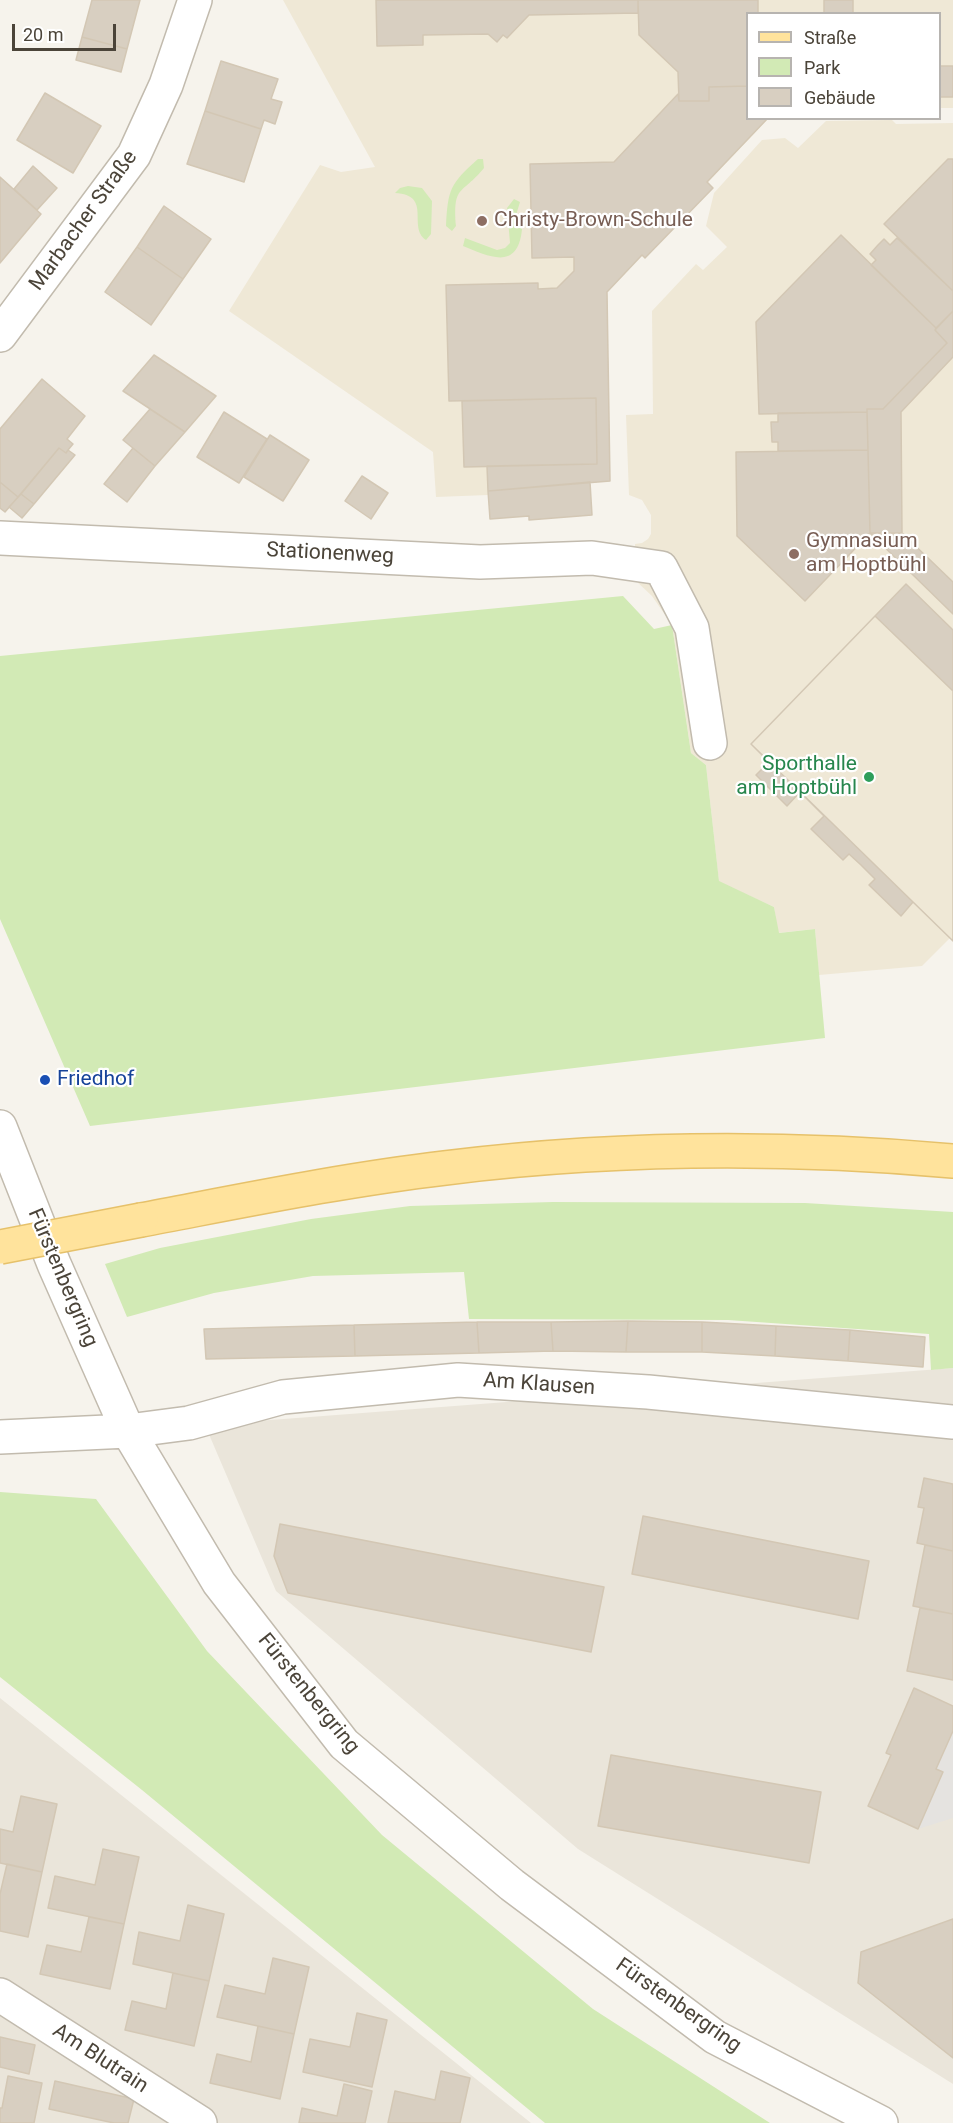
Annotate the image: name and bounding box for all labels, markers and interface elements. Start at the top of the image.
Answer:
scale bar [15,12,118,50]
legend [746,12,941,120]
text: 20 m [23,24,63,45]
text: Straße [804,27,856,48]
text: Park [804,57,840,78]
text: Gebäude [804,87,875,108]
street label: Marbacher Straße [25,146,143,296]
place label: Christy-Brown-Schule [494,208,693,234]
marker: Christy-Brown-Schule [475,214,489,228]
place label: Gymnasium am Hoptbühl [806,529,927,579]
street label: Stationenweg [266,538,394,570]
marker: Gymnasium am Hoptbühl [787,547,801,561]
place label: Sporthalle am Hoptbühl [736,752,857,802]
marker: Sporthalle am Hoptbühl [862,770,876,784]
place label: Friedhof [57,1067,134,1093]
marker: Friedhof [38,1073,52,1087]
street label: Fürstenbergring [22,1205,102,1351]
street label: Am Klausen [482,1369,596,1401]
street label: Fürstenbergring [252,1629,364,1759]
street label: Fürstenbergring [610,1953,746,2059]
street label: Am Blutrain [48,2019,152,2099]

